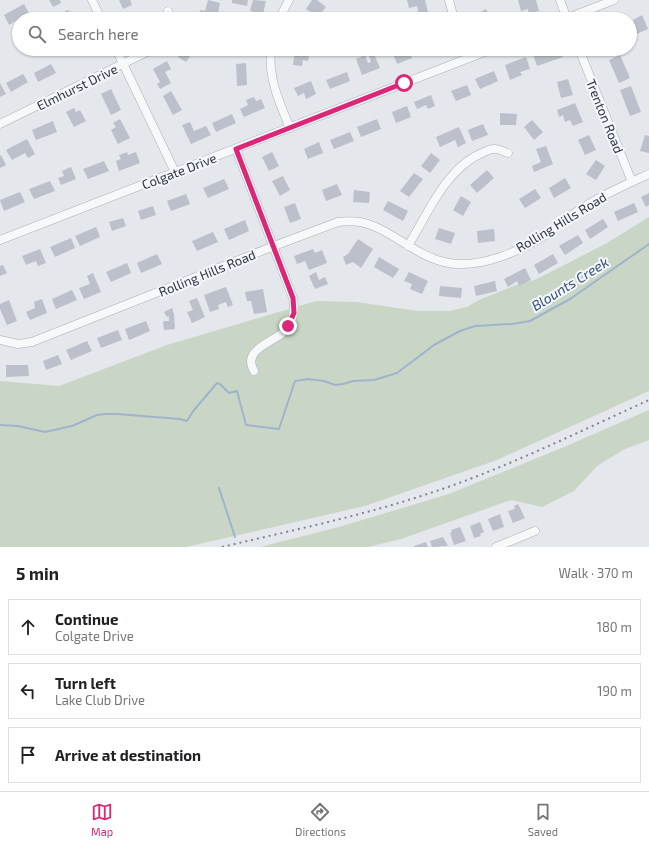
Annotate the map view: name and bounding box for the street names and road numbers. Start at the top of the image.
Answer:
street label: Elmhurst Drive [34,61,120,113]
street label: Trenton Road [583,77,627,155]
street label: Colgate Drive [139,149,219,193]
street label: Rolling Hills Road [513,189,609,255]
street label: Rolling Hills Road [156,246,258,300]

